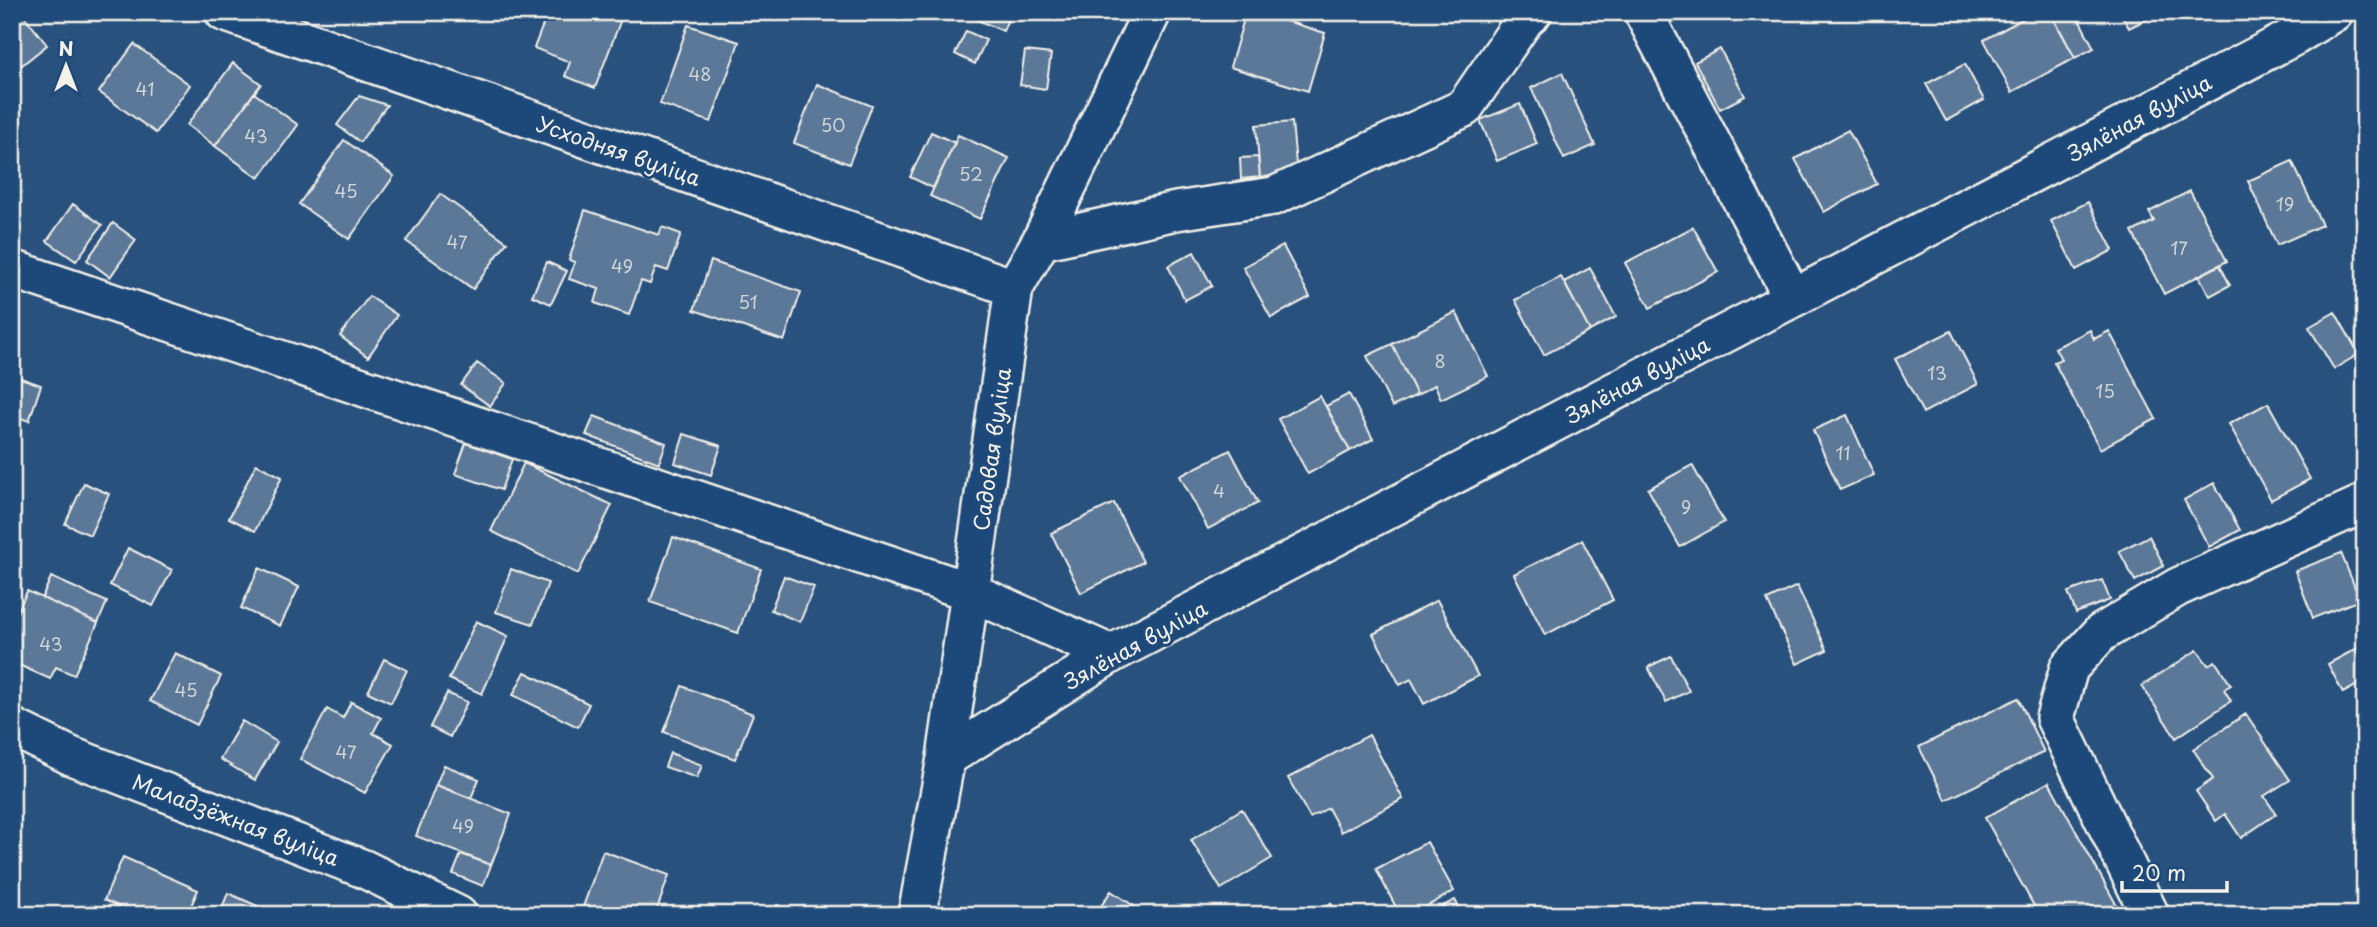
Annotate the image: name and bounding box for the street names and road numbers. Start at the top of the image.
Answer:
street label: Зялёная вуліца [2061,65,2217,169]
street label: Усходняя вуліца [533,107,705,193]
street label: Зялёная вуліца [1559,327,1715,431]
street label: Садовая вуліца [964,365,1018,533]
street label: Зялёная вуліца [1057,591,1213,697]
street label: Маладзёжная вуліца [128,765,344,873]

